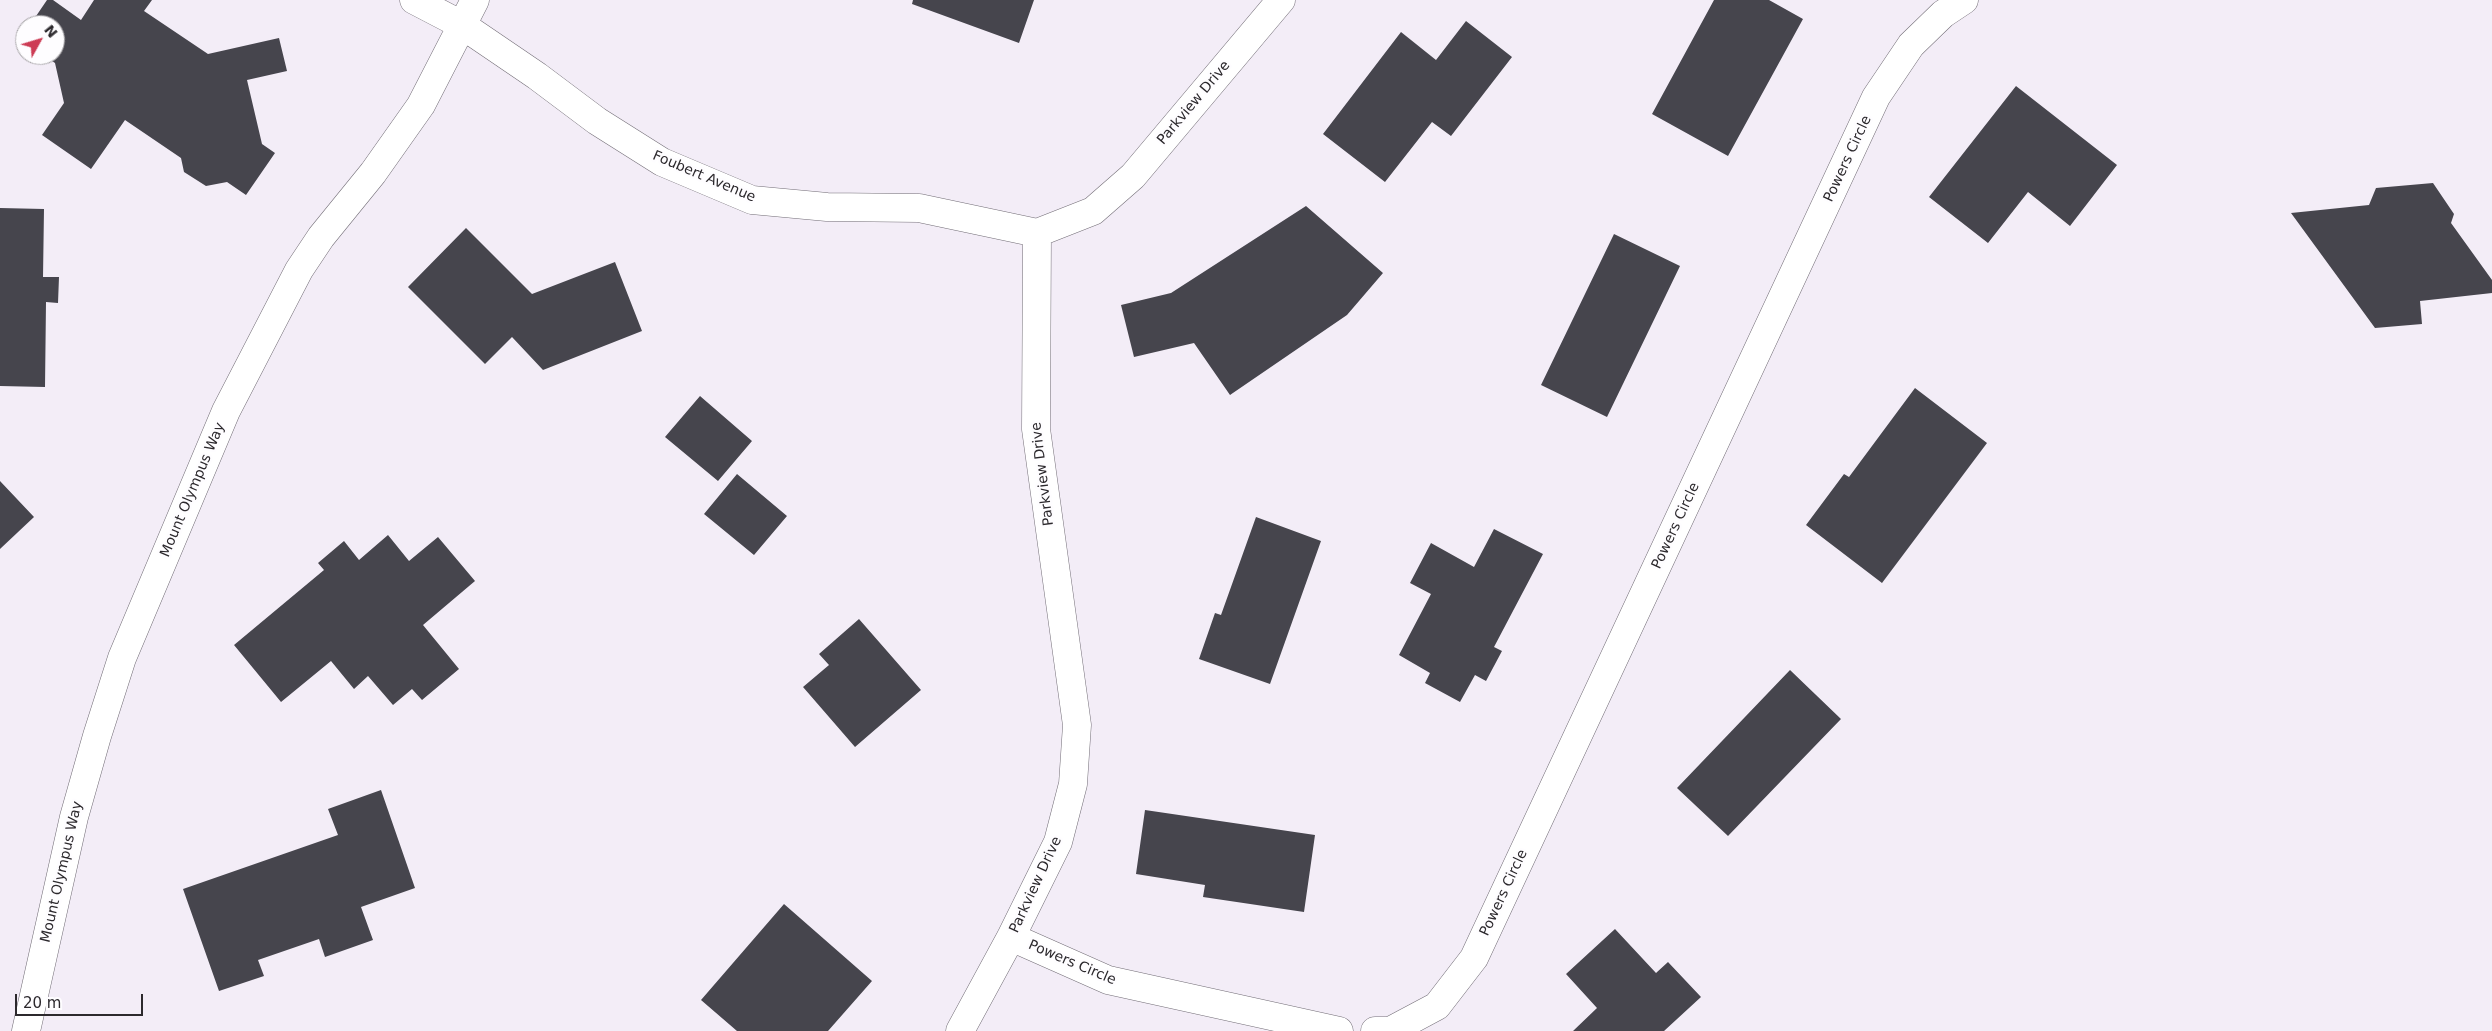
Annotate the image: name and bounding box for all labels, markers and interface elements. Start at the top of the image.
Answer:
north arrow [15,15,65,65]
text: N [41,22,61,41]
street label: Parkview Drive [1154,58,1234,148]
street label: Powers Circle [1821,113,1875,205]
street label: Foubert Avenue [650,148,758,206]
street label: Mount Olympus Way [157,420,229,560]
street label: Parkview Drive [1028,421,1058,527]
street label: Powers Circle [1649,480,1703,572]
street label: Mount Olympus Way [38,800,86,944]
street label: Parkview Drive [1006,834,1066,936]
street label: Powers Circle [1477,847,1531,939]
street label: Powers Circle [1026,937,1118,989]
scale bar [18,984,145,1016]
text: 20 m [23,994,61,1012]

